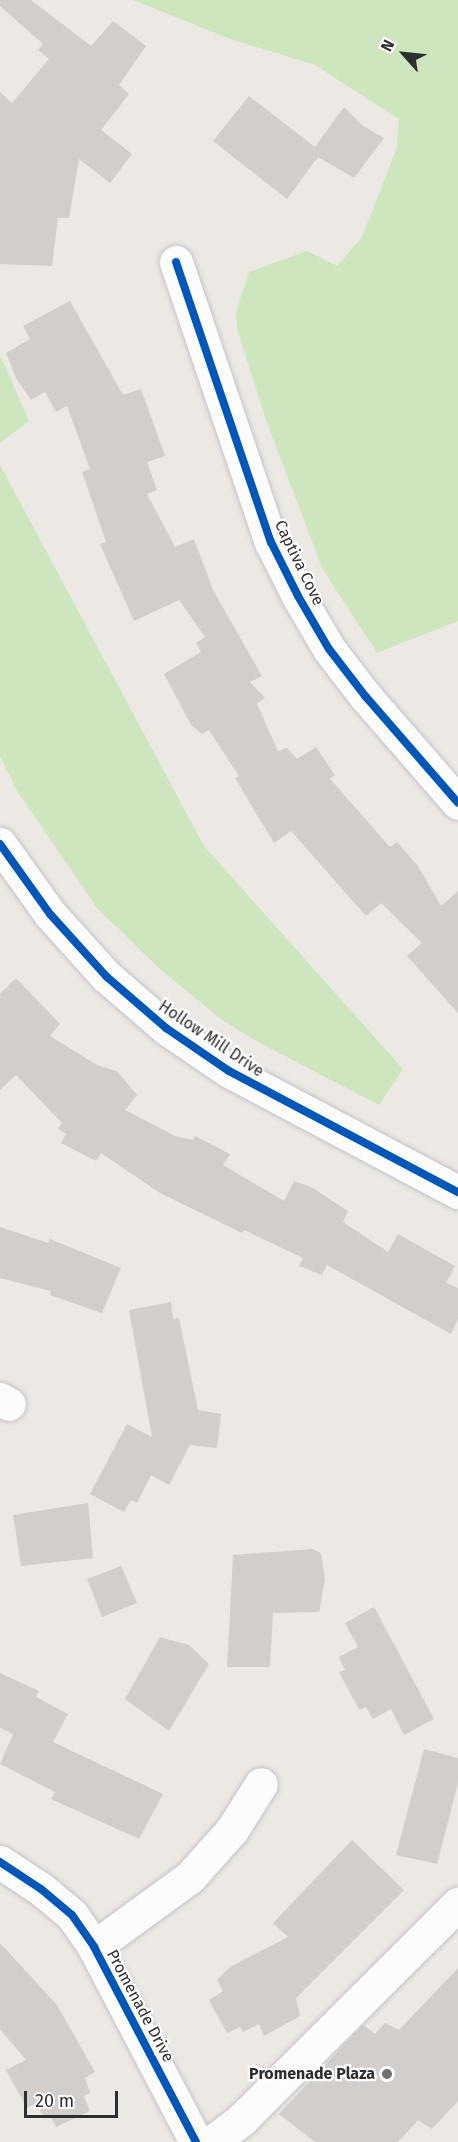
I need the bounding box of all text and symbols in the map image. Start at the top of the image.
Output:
north arrow [374,24,434,84]
text: N [377,37,398,55]
street label: Captiva Cove [270,517,328,609]
street label: Hollow Mill Drive [155,997,267,1081]
street label: Promenade Drive [102,1946,178,2066]
place label: Promenade Plaza [249,2064,375,2084]
marker: Promenade Plaza [380,2067,394,2081]
scale bar [27,2079,122,2117]
text: 20 m [35,2090,74,2112]

